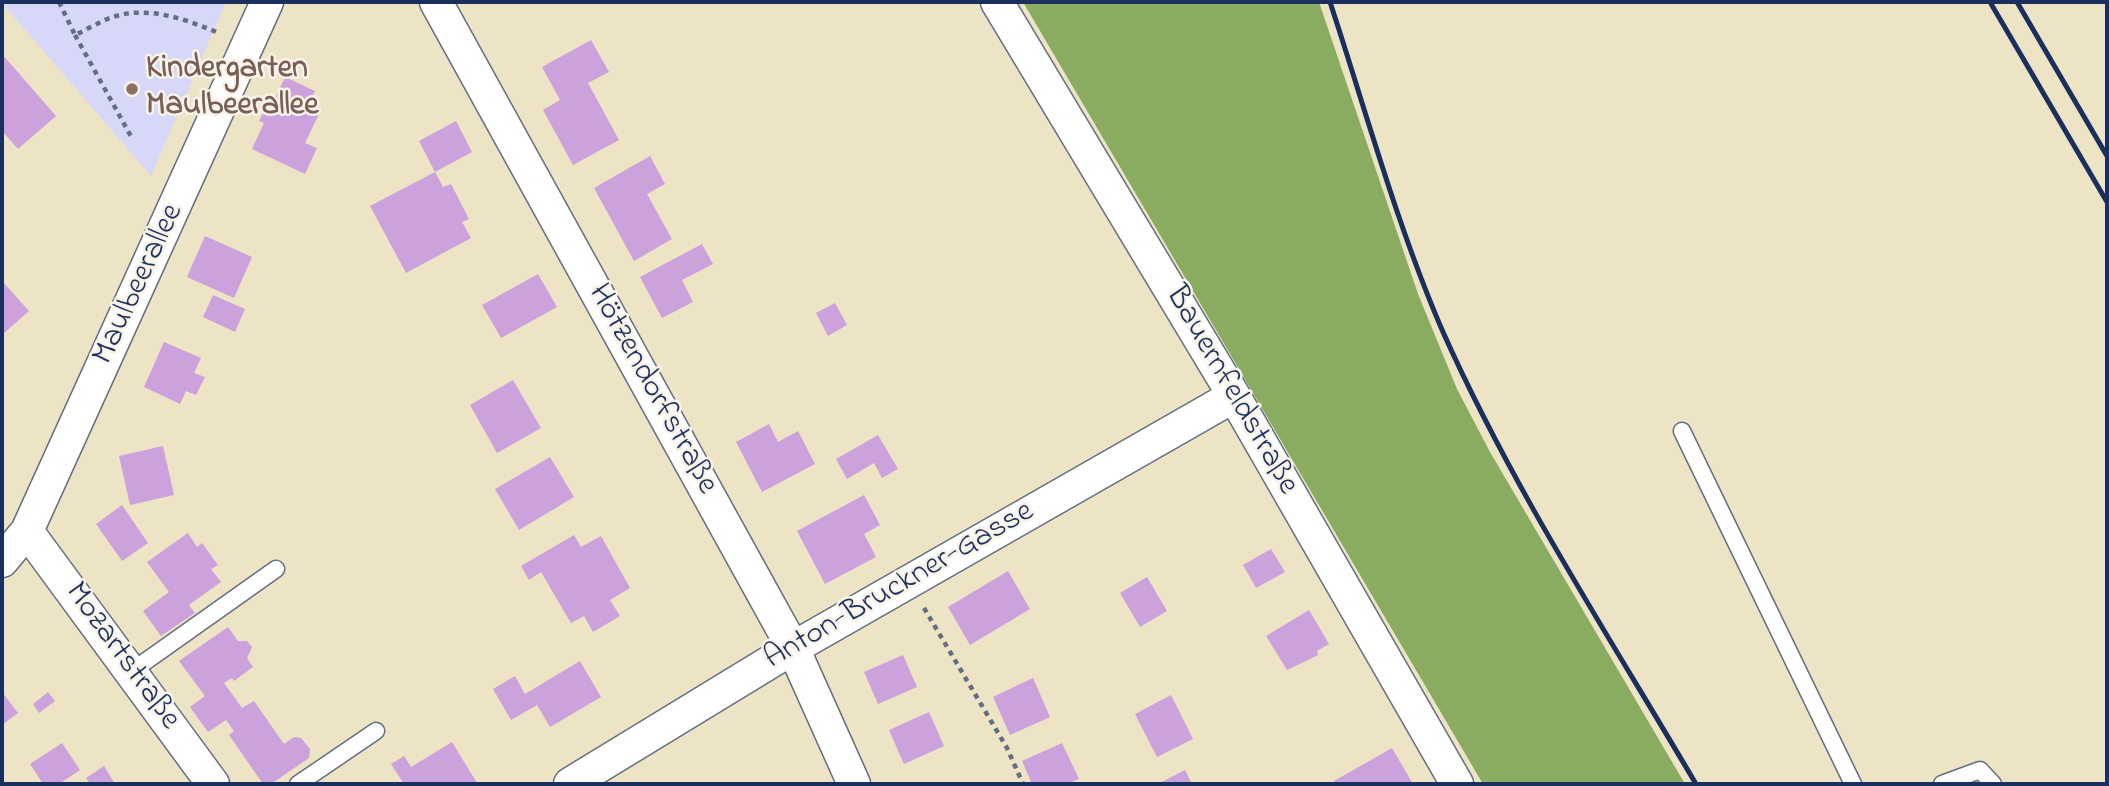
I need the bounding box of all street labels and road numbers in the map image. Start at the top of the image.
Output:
street label: Maulbeerallee [86,199,194,371]
street label: Hötzendorfstraße [577,278,725,502]
street label: Bauernfeldstraße [1155,280,1305,502]
street label: Anton-Bruckner-Gasse [758,494,1042,680]
street label: Mozartstraße [55,576,187,738]

